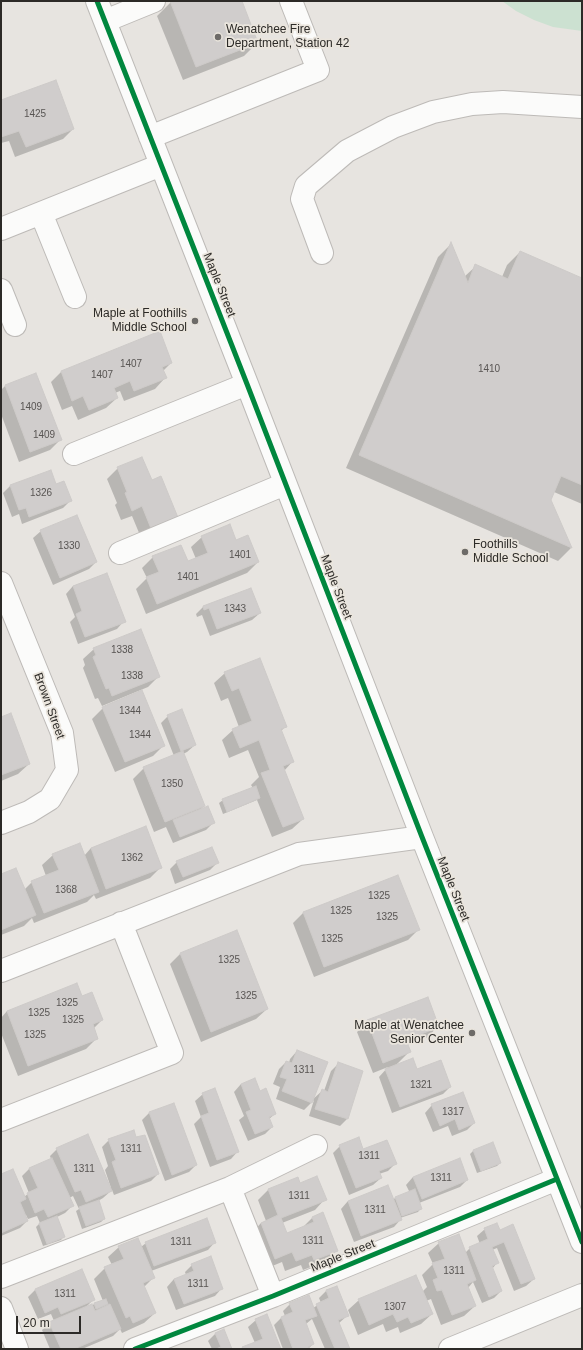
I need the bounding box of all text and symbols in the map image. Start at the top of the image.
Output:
place label: Wenatchee Fire Department, Station 42 [226,23,349,51]
marker: Wenatchee Fire Department, Station 42 [213,32,223,42]
house number: 1425 [24,108,46,120]
street label: Maple Street [200,251,238,319]
place label: Maple at Foothills Middle School [93,307,187,335]
marker: Maple at Foothills Middle School [190,316,200,326]
house number: 1407 [120,358,142,370]
house number: 1410 [478,363,500,375]
house number: 1407 [91,369,113,381]
house number: 1409 [20,401,42,413]
house number: 1409 [33,429,55,441]
house number: 1326 [30,487,52,499]
place label: Foothills Middle School [473,538,548,566]
house number: 1330 [58,540,80,552]
marker: Foothills Middle School [460,547,470,557]
house number: 1401 [229,549,251,561]
street label: Maple Street [317,553,355,621]
house number: 1401 [177,571,199,583]
house number: 1343 [224,603,246,615]
house number: 1338 [111,644,133,656]
house number: 1338 [121,670,143,682]
street label: Brown Street [30,671,68,741]
house number: 1344 [119,705,141,717]
house number: 1344 [129,729,151,741]
house number: 1350 [161,778,183,790]
house number: 1362 [121,852,143,864]
street label: Maple Street [434,855,472,923]
house number: 1368 [55,884,77,896]
house number: 1325 [368,890,390,902]
house number: 1325 [330,905,352,917]
house number: 1325 [376,911,398,923]
house number: 1325 [321,933,343,945]
house number: 1325 [218,954,240,966]
house number: 1325 [235,990,257,1002]
house number: 1325 [56,997,78,1009]
house number: 1325 [28,1007,50,1019]
house number: 1325 [62,1014,84,1026]
place label: Maple at Wenatchee Senior Center [354,1019,464,1047]
marker: Maple at Wenatchee Senior Center [467,1028,477,1038]
house number: 1325 [24,1029,46,1041]
house number: 1311 [293,1064,315,1076]
house number: 1321 [410,1079,432,1091]
house number: 1317 [442,1106,464,1118]
house number: 1311 [120,1143,142,1155]
house number: 1311 [358,1150,380,1162]
house number: 1311 [73,1163,95,1175]
house number: 1311 [430,1172,452,1184]
house number: 1311 [288,1190,310,1202]
house number: 1311 [364,1204,386,1216]
house number: 1311 [302,1235,324,1247]
house number: 1311 [170,1236,192,1248]
street label: Maple Street [309,1237,377,1275]
house number: 1311 [443,1265,465,1277]
house number: 1311 [187,1278,209,1290]
house number: 1311 [54,1288,76,1300]
house number: 1307 [384,1301,406,1313]
scale bar [18,1308,83,1334]
text: 20 m [23,1316,50,1330]

